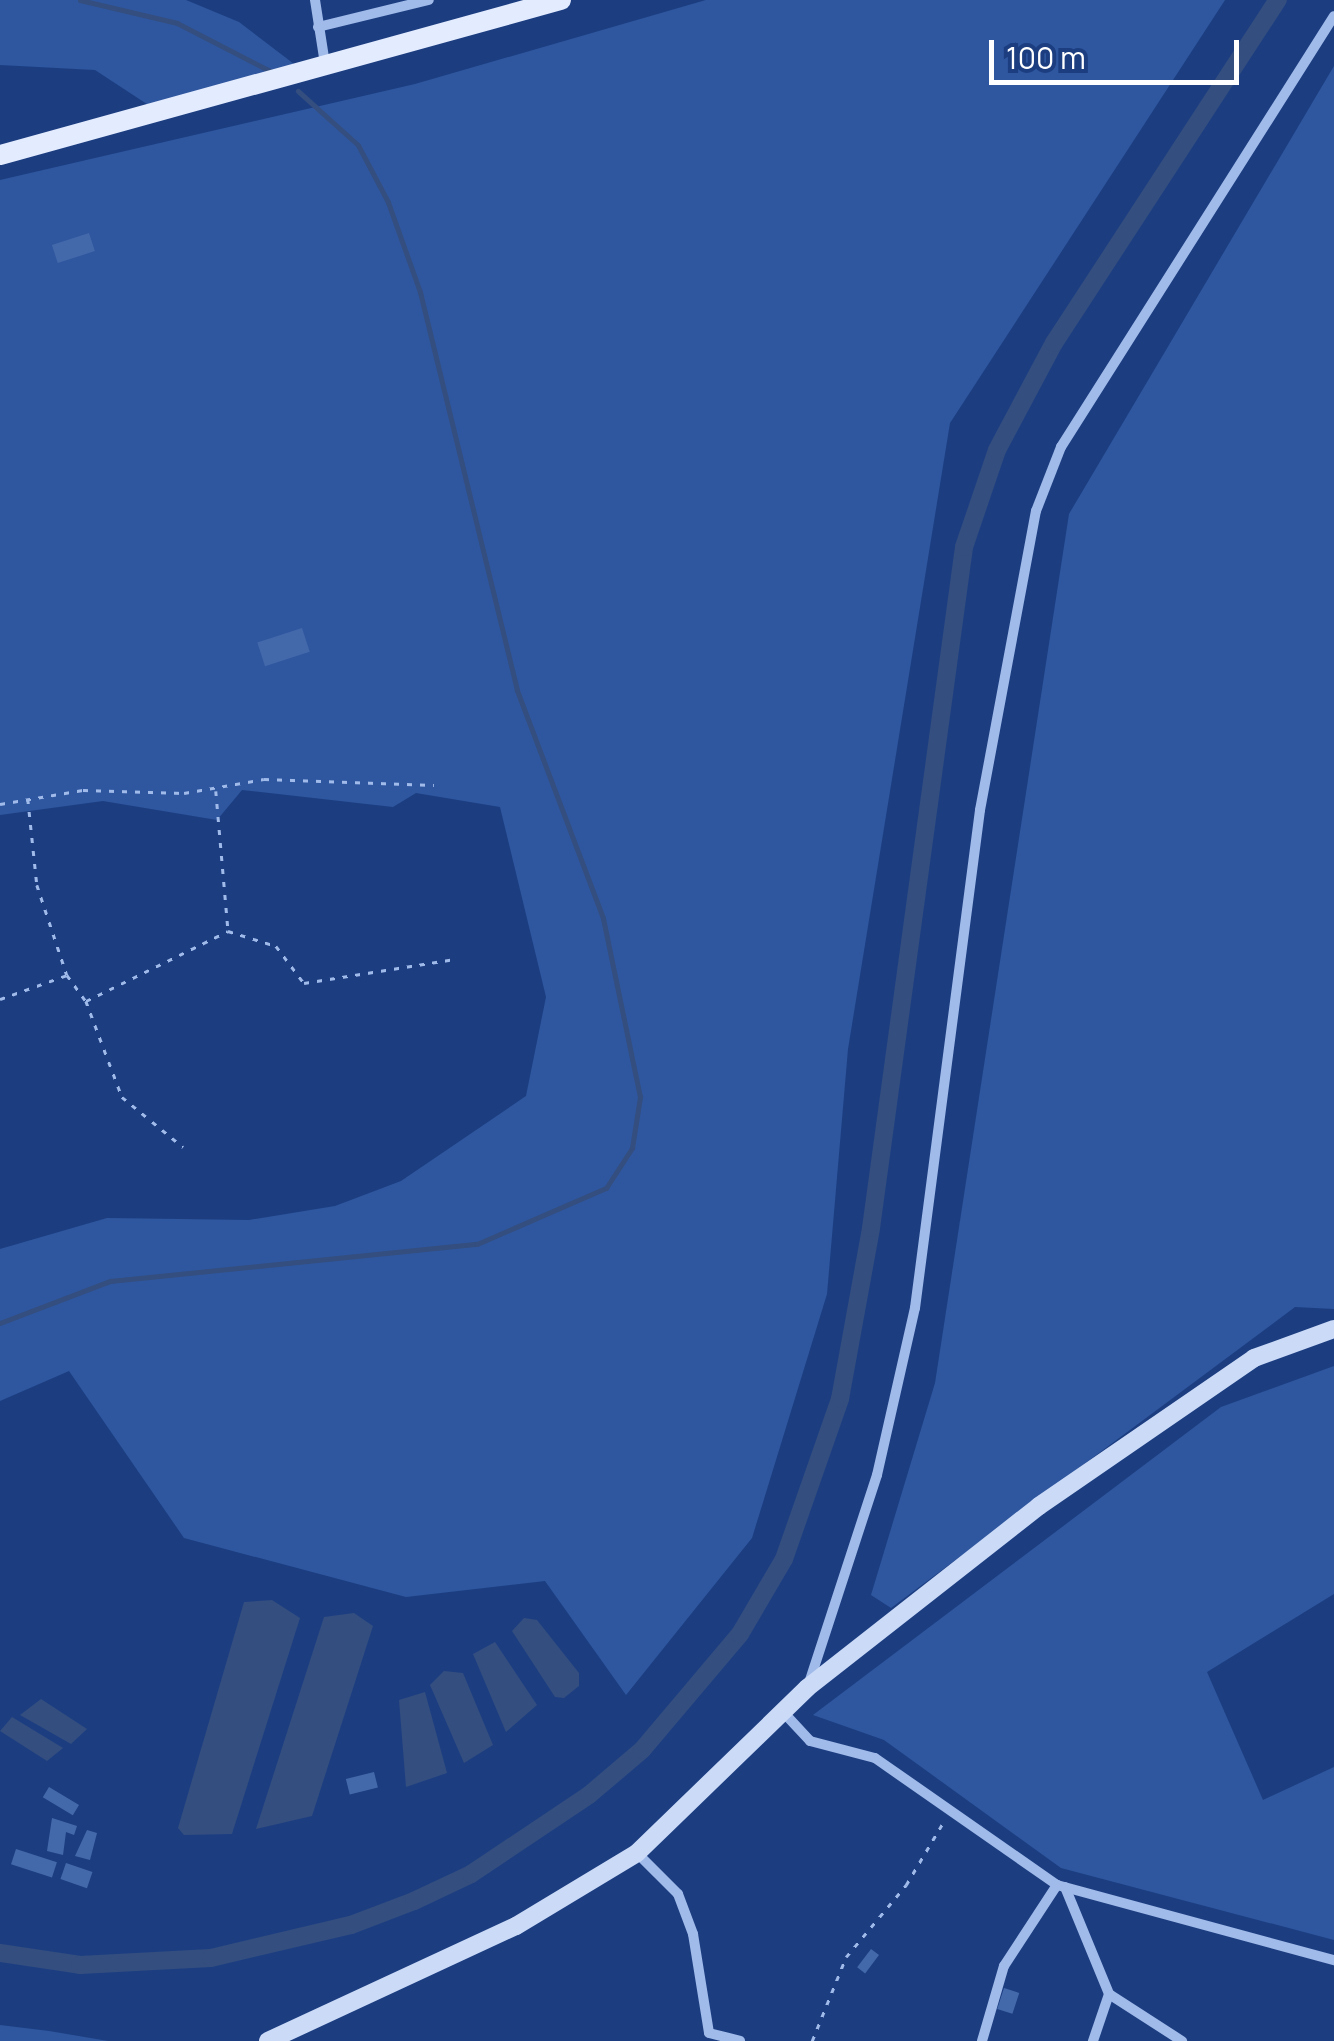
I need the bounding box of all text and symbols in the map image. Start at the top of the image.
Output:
scale bar [994,20,1244,82]
text: 100 m [1006,37,1086,78]

